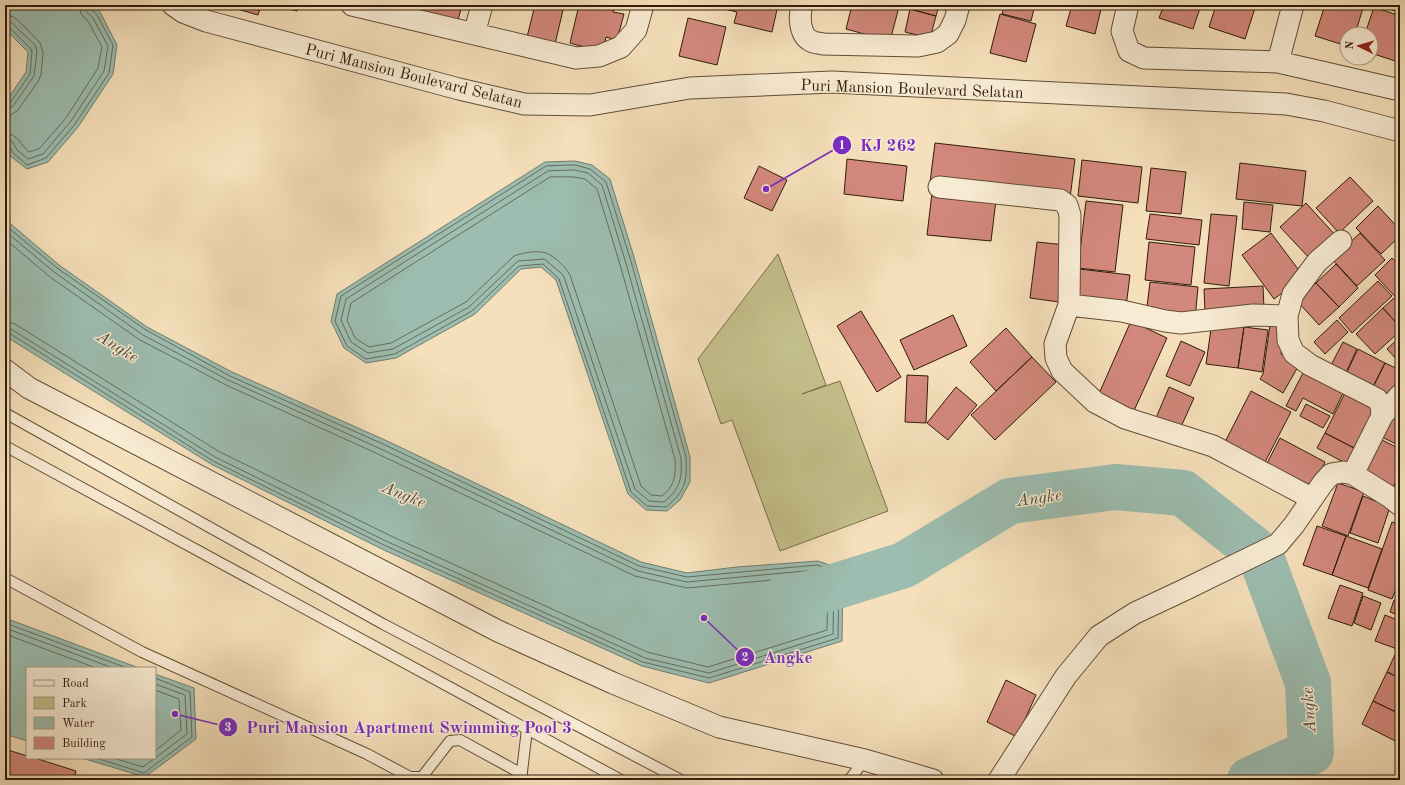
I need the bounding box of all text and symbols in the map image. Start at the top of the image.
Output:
north arrow [1339,26,1379,66]
text: N [1345,40,1356,50]
street label: Puri Mansion Boulevard Selatan [303,42,524,112]
street label: Puri Mansion Boulevard Selatan [800,78,1024,102]
callout: KJ 262 [832,130,924,159]
text: KJ 262 [860,138,916,155]
text: 1 [839,140,845,152]
water label: Angke [93,327,141,367]
water label: Angke [378,479,428,512]
water label: Angke [1014,487,1063,510]
callout: Angke [735,642,821,671]
text: Angke [763,650,813,667]
text: 2 [742,652,749,664]
legend [26,667,156,759]
text: Road [62,678,89,690]
water label: Angke [1299,687,1320,734]
text: Park [62,698,87,710]
callout: Puri Mansion Apartment Swimming Pool 3 [218,713,580,742]
text: Water [62,718,95,730]
text: Puri Mansion Apartment Swimming Pool 3 [246,720,572,737]
text: 3 [225,722,232,734]
text: Building [62,738,106,750]

